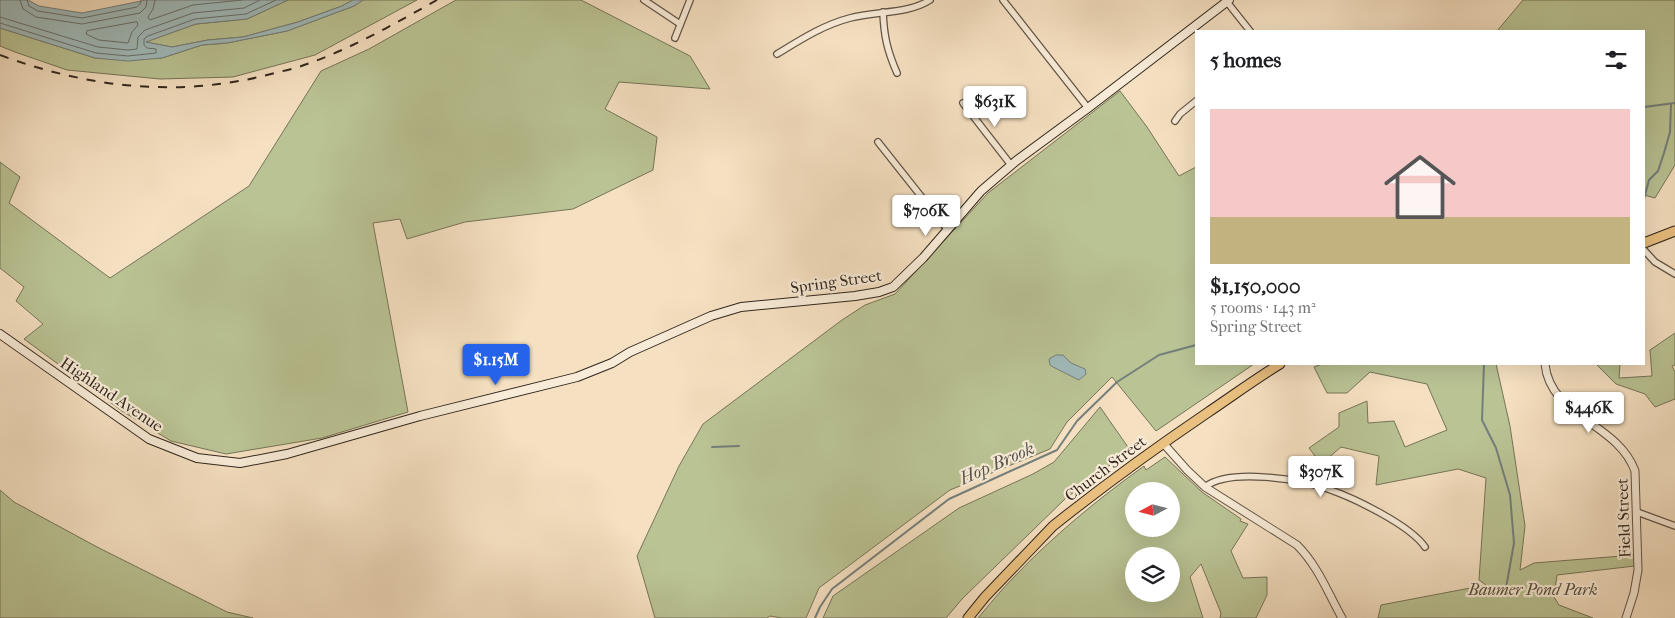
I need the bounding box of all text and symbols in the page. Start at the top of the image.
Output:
icon: filters [1602,46,1630,74]
text: 5 homes [1210,48,1281,72]
pin: $631K [960,86,1030,128]
text: $631K [974,92,1016,111]
icon: home [1375,142,1465,232]
pin: $706K [891,194,961,237]
text: $706K [903,201,949,220]
street label: Spring Street [789,266,883,297]
text: $1,150,000 [1210,274,1301,298]
text: 5 rooms · 143 m² [1210,298,1315,317]
text: Spring Street [1210,317,1302,336]
pin: $1.15M [455,344,537,386]
text: $1.15M [474,350,518,369]
street label: Highland Avenue [57,353,167,436]
pin: $446K [1554,392,1624,434]
text: $446K [1565,398,1613,417]
street label: Church Street [1061,431,1150,505]
water label: Hop Brook [956,438,1038,490]
pin: $307K [1286,456,1356,498]
text: $307K [1299,462,1343,481]
street label: Field Street [1613,478,1634,558]
north arrow [1125,482,1180,538]
map controls [1125,482,1180,602]
button: layers [1125,547,1180,602]
park label: Baumer Pond Park [1467,580,1598,599]

